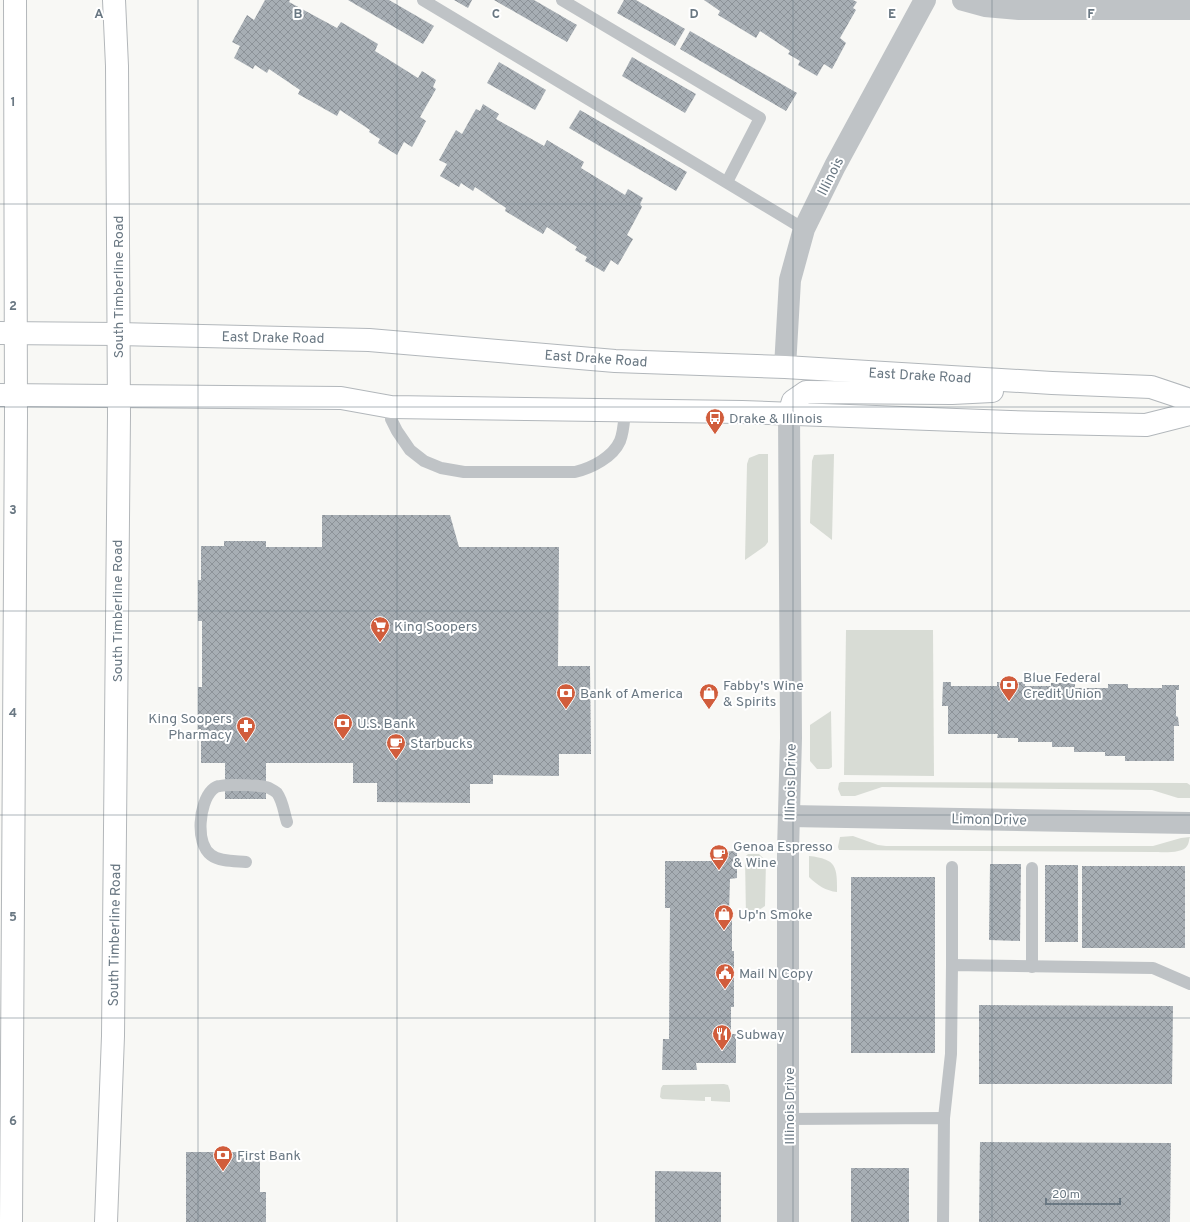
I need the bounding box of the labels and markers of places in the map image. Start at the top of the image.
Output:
bus stop icon: Drake & Illinois [704,407,726,435]
place label: Drake & Illinois [729,411,823,428]
supermarket icon: King Soopers [369,615,391,643]
place label: King Soopers [394,619,478,636]
place label: Blue Federal Credit Union [1023,670,1102,703]
bank icon: Blue Federal Credit Union [998,674,1020,702]
place label: Fabby's Wine & Spirits [723,678,804,711]
bank icon: Bank of America [555,682,577,710]
shop icon: Fabby's Wine & Spirits [698,682,720,710]
place label: Bank of America [580,686,683,703]
place label: King Soopers Pharmacy [148,711,232,744]
bank icon: U.S. Bank [332,712,354,740]
pharmacy icon: King Soopers Pharmacy [235,715,257,743]
place label: U.S. Bank [357,716,416,733]
cafe icon: Starbucks [385,732,407,760]
place label: Starbucks [410,736,473,753]
place label: Genoa Espresso & Wine [733,839,833,872]
cafe icon: Genoa Espresso & Wine [708,843,730,871]
shop icon: Up'n Smoke [713,903,735,931]
place label: Up'n Smoke [738,907,813,924]
public building icon: Mail N Copy [714,962,736,990]
place label: Mail N Copy [739,966,813,983]
restaurant icon: Subway [711,1023,733,1051]
place label: Subway [736,1027,785,1044]
bank icon: First Bank [212,1144,234,1172]
place label: First Bank [237,1148,301,1165]

